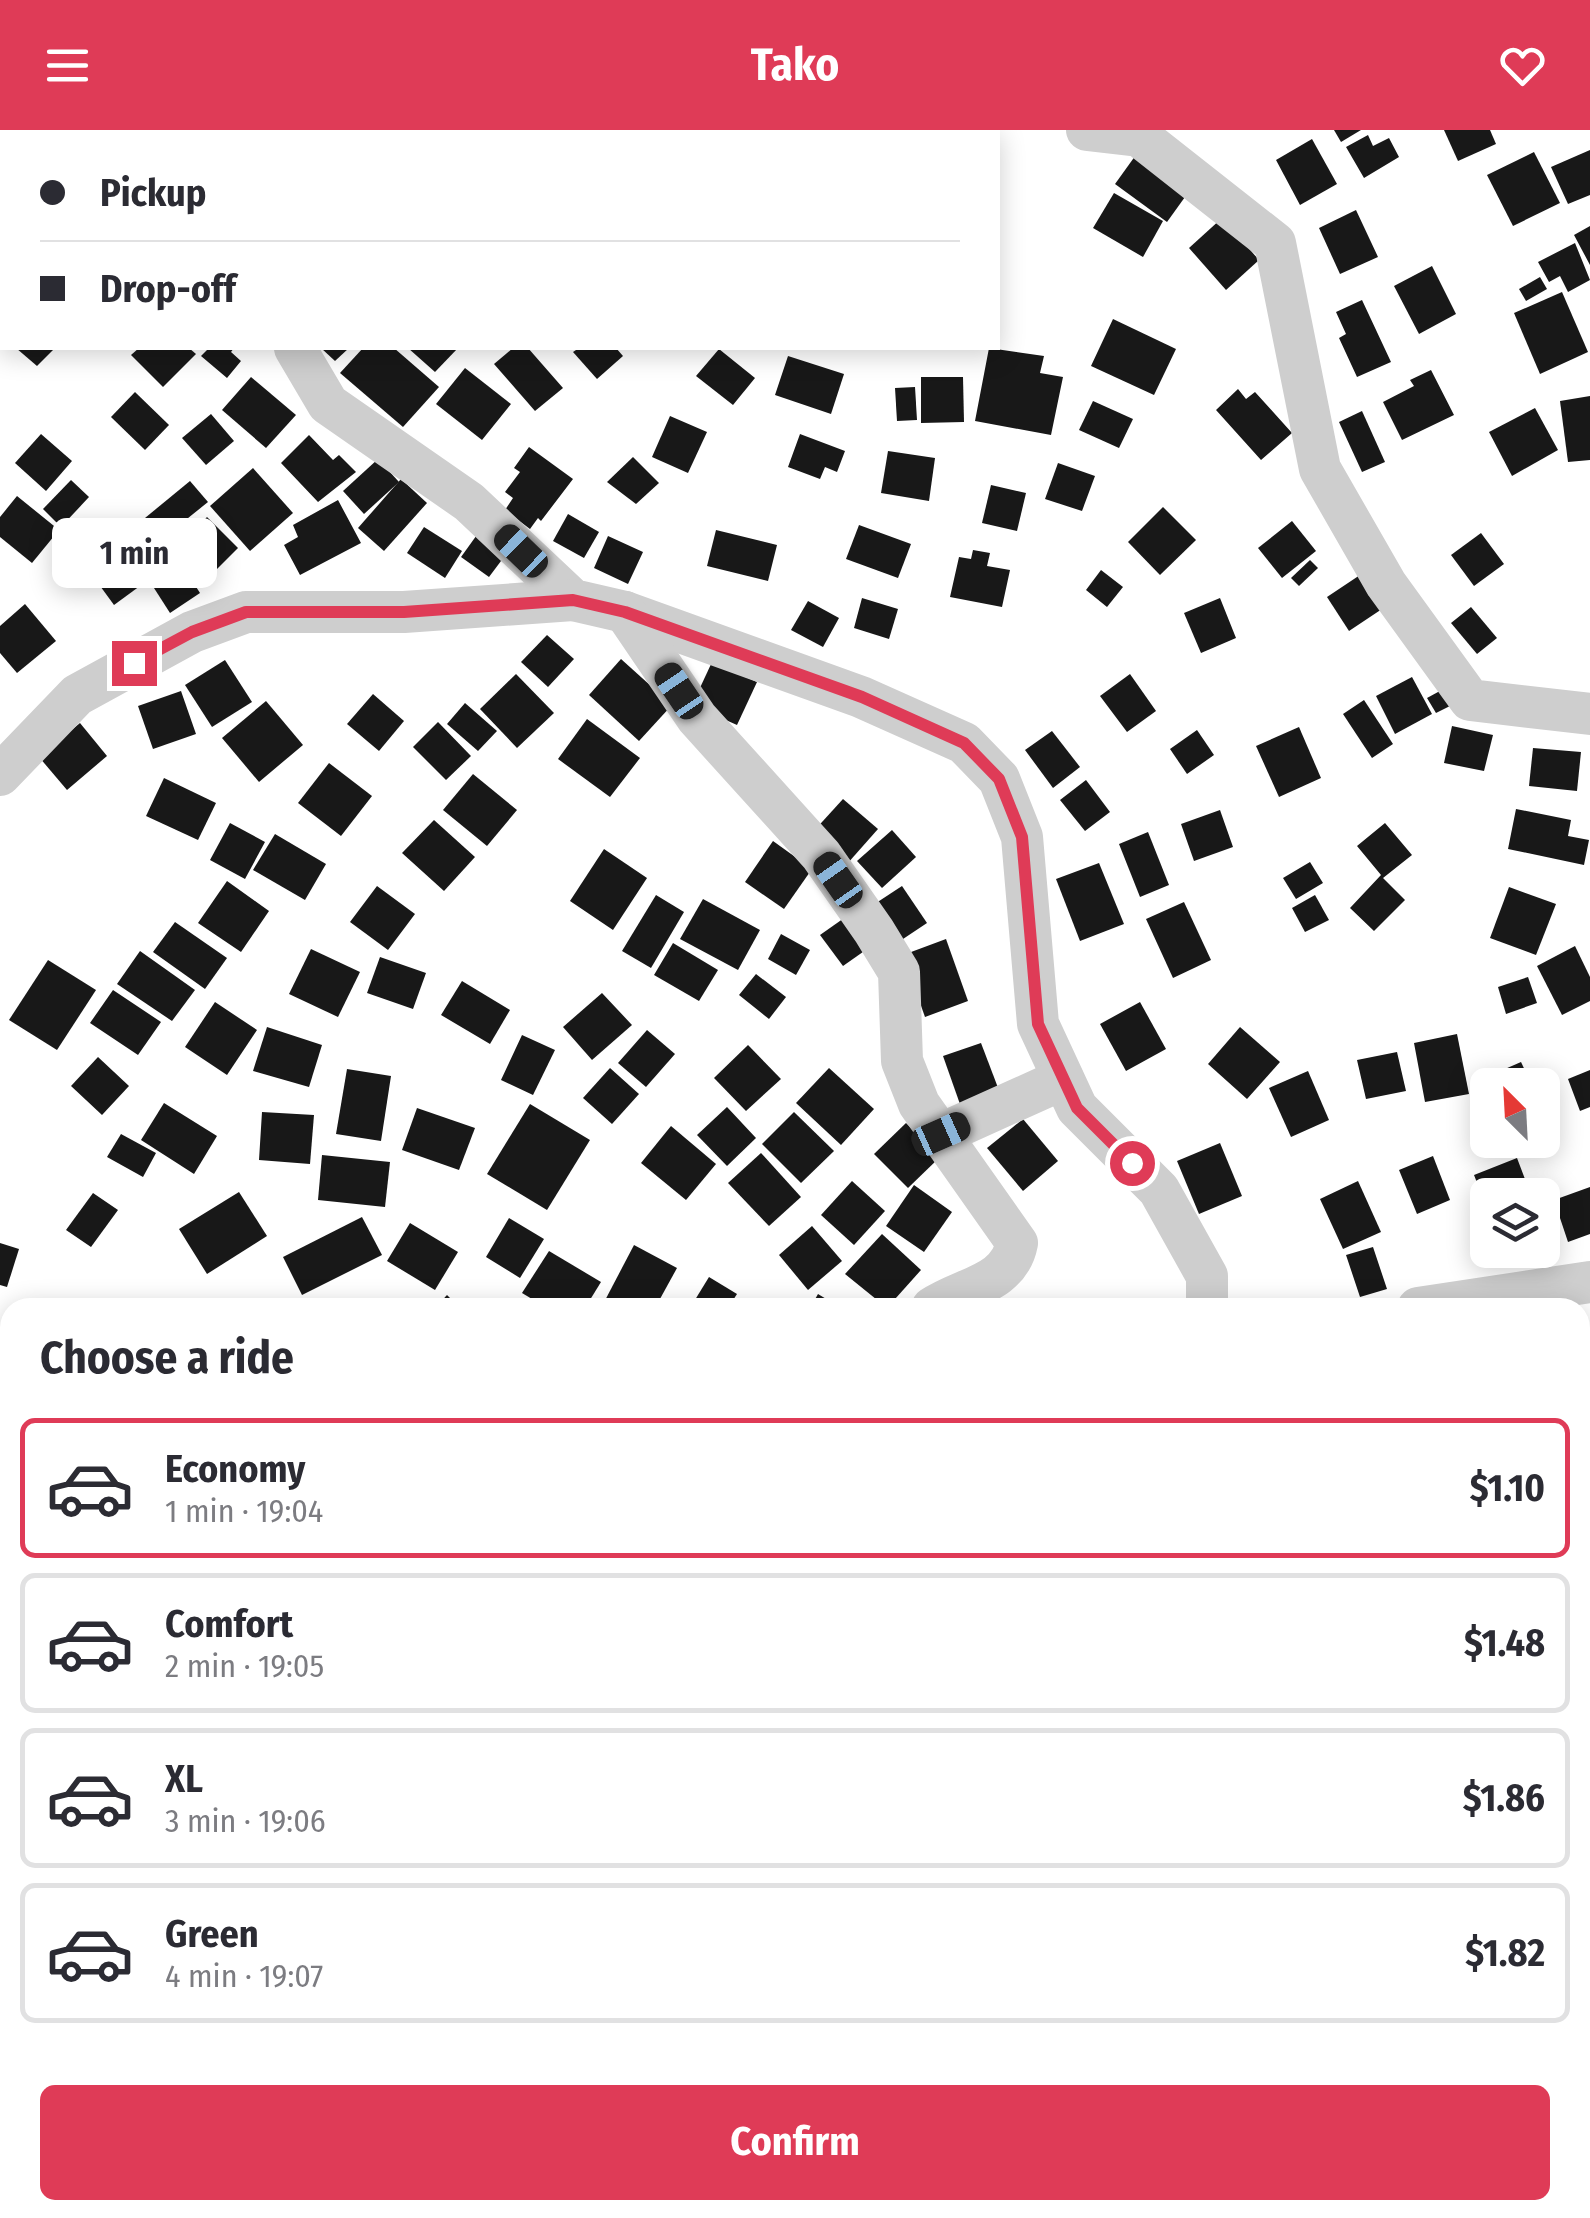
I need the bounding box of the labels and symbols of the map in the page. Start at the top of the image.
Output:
callout: 1 min [52,518,216,588]
car [489,519,553,583]
route end [112,641,157,686]
car [650,658,708,724]
car [809,847,867,913]
north arrow [1470,1068,1560,1158]
car [907,1108,975,1160]
route start [1110,1141,1155,1186]

